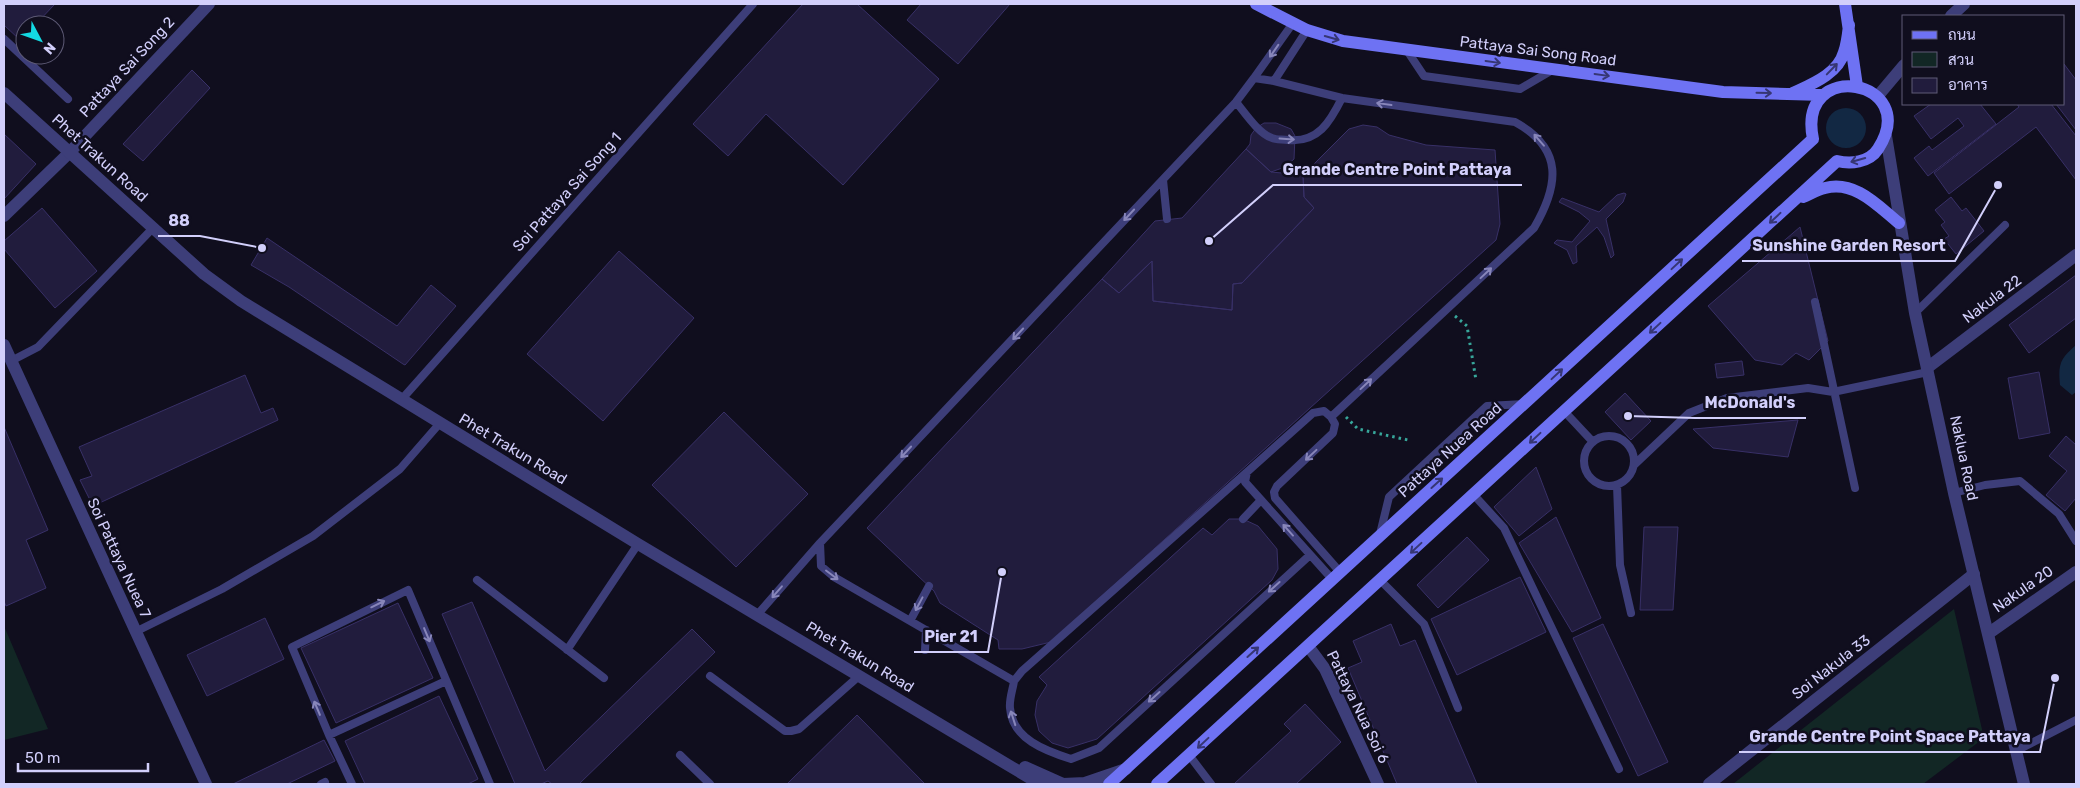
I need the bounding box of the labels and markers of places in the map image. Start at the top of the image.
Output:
callout: Grande Centre Point Pattaya [1273,154,1522,185]
callout: 88 [158,205,200,236]
callout: Sunshine Garden Resort [1742,230,1955,261]
callout: McDonald's [1695,387,1806,418]
callout: Pier 21 [914,621,988,652]
callout: Grande Centre Point Space Pattaya [1739,721,2040,752]

